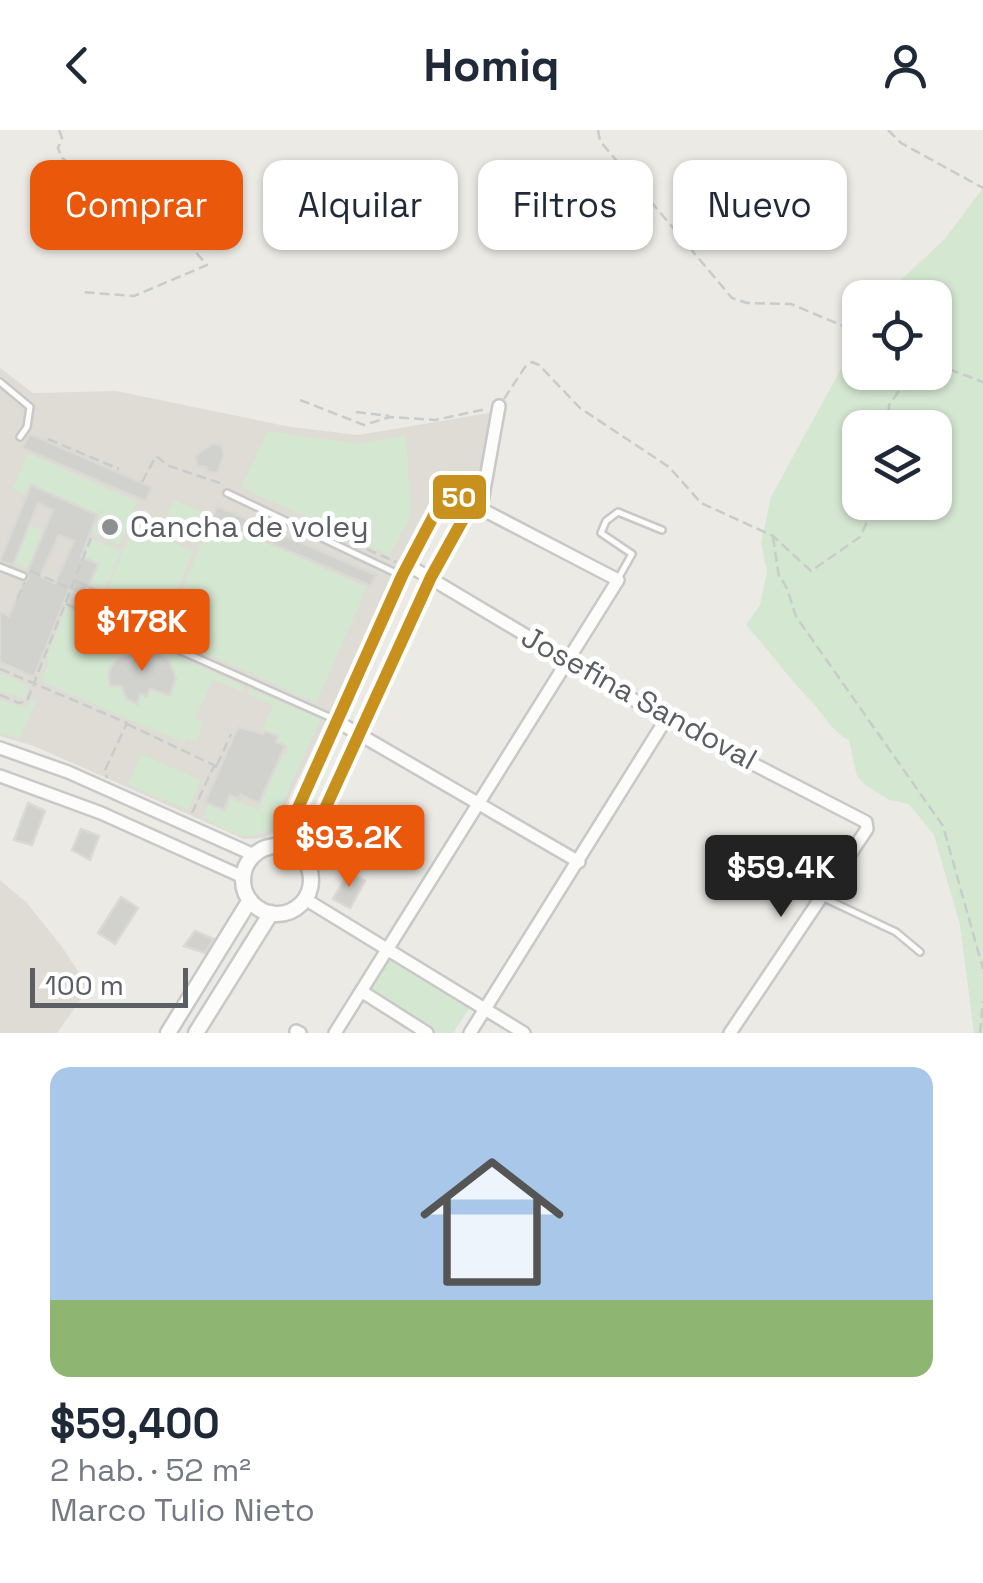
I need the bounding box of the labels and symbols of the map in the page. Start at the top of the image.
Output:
line badge: 50 [431,473,488,521]
text: 50 [442,479,476,515]
place label: Cancha de voley [130,507,369,546]
marker: Cancha de voley [99,516,121,538]
pin: $178K [72,589,212,674]
street label: Josefina Sandoval [515,617,764,778]
pin: $93.2K [268,805,430,890]
pin: $59.4K [700,835,862,920]
scale bar [30,963,188,1008]

